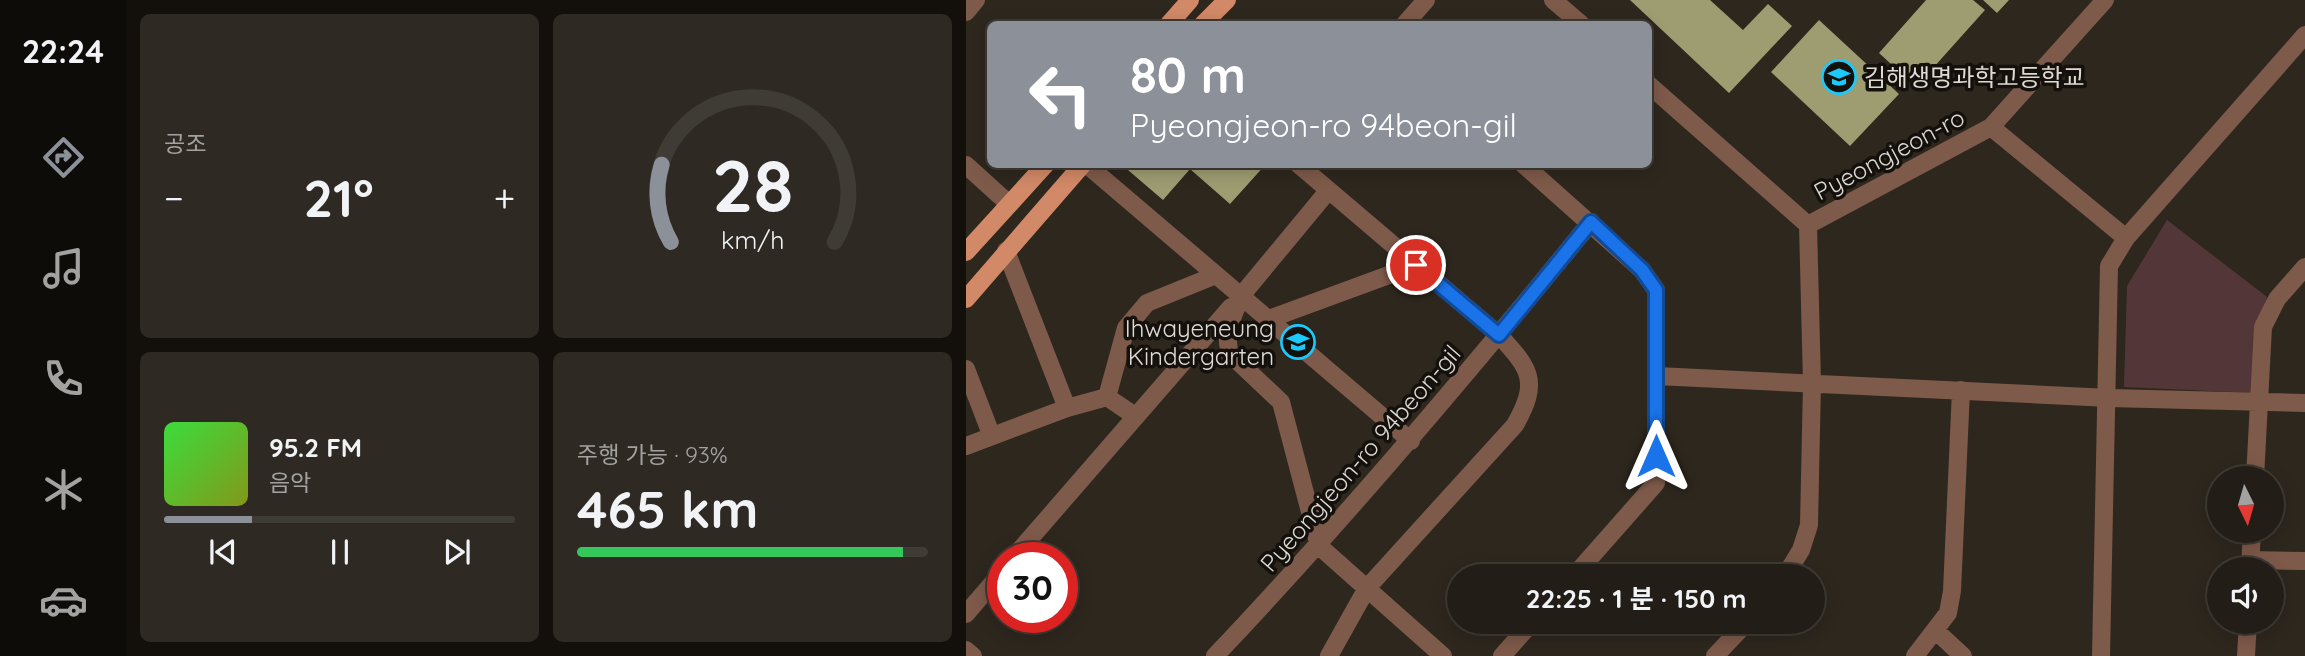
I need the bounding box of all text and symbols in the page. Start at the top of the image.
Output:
text: 22:24 [22,31,104,71]
text: 80 m [1130,44,1246,105]
icon: left [1015,49,1106,140]
school or university icon: 김해생명과학고등학교 [1820,58,1858,96]
place label: 김해생명과학고등학교 [1864,62,2085,92]
street label: Pyeongjeon-ro [1809,102,1969,206]
text: Pyeongjeon-ro 94beon-gil [1130,105,1517,145]
text: 공조 [164,129,206,158]
icon: directions [39,133,88,182]
text: 28 [712,139,793,230]
text: 21° [304,165,374,230]
text: − [164,174,184,222]
text: + [494,174,515,222]
text: km/h [721,224,784,255]
pin [1386,235,1446,295]
icon: music [39,244,88,293]
icon: arrive [1397,246,1435,284]
place label: Ihwayeneung Kindergarten [1125,313,1274,371]
school or university icon: Ihwayeneung Kindergarten [1279,323,1317,361]
street label: Pyeongjeon-ro 94beon-gil [1253,339,1467,577]
icon: phone [39,354,88,403]
position arrow [1619,419,1693,493]
text: 95.2 FM [269,431,362,464]
text: 주행 가능 · 93% [577,440,728,469]
icon: climate [39,465,88,514]
north arrow [2207,466,2284,542]
map controls [2207,466,2284,634]
text: 음악 [269,468,311,497]
text: 465 km [577,476,758,541]
icon: previous [204,533,242,571]
icon: pause [321,533,359,571]
icon: next [438,533,476,571]
speed limit sign: 30 [987,542,1078,633]
button: sound [2207,557,2284,634]
icon: car [39,576,88,625]
text: 22:25 · 1 분 · 150 m [1526,582,1746,615]

